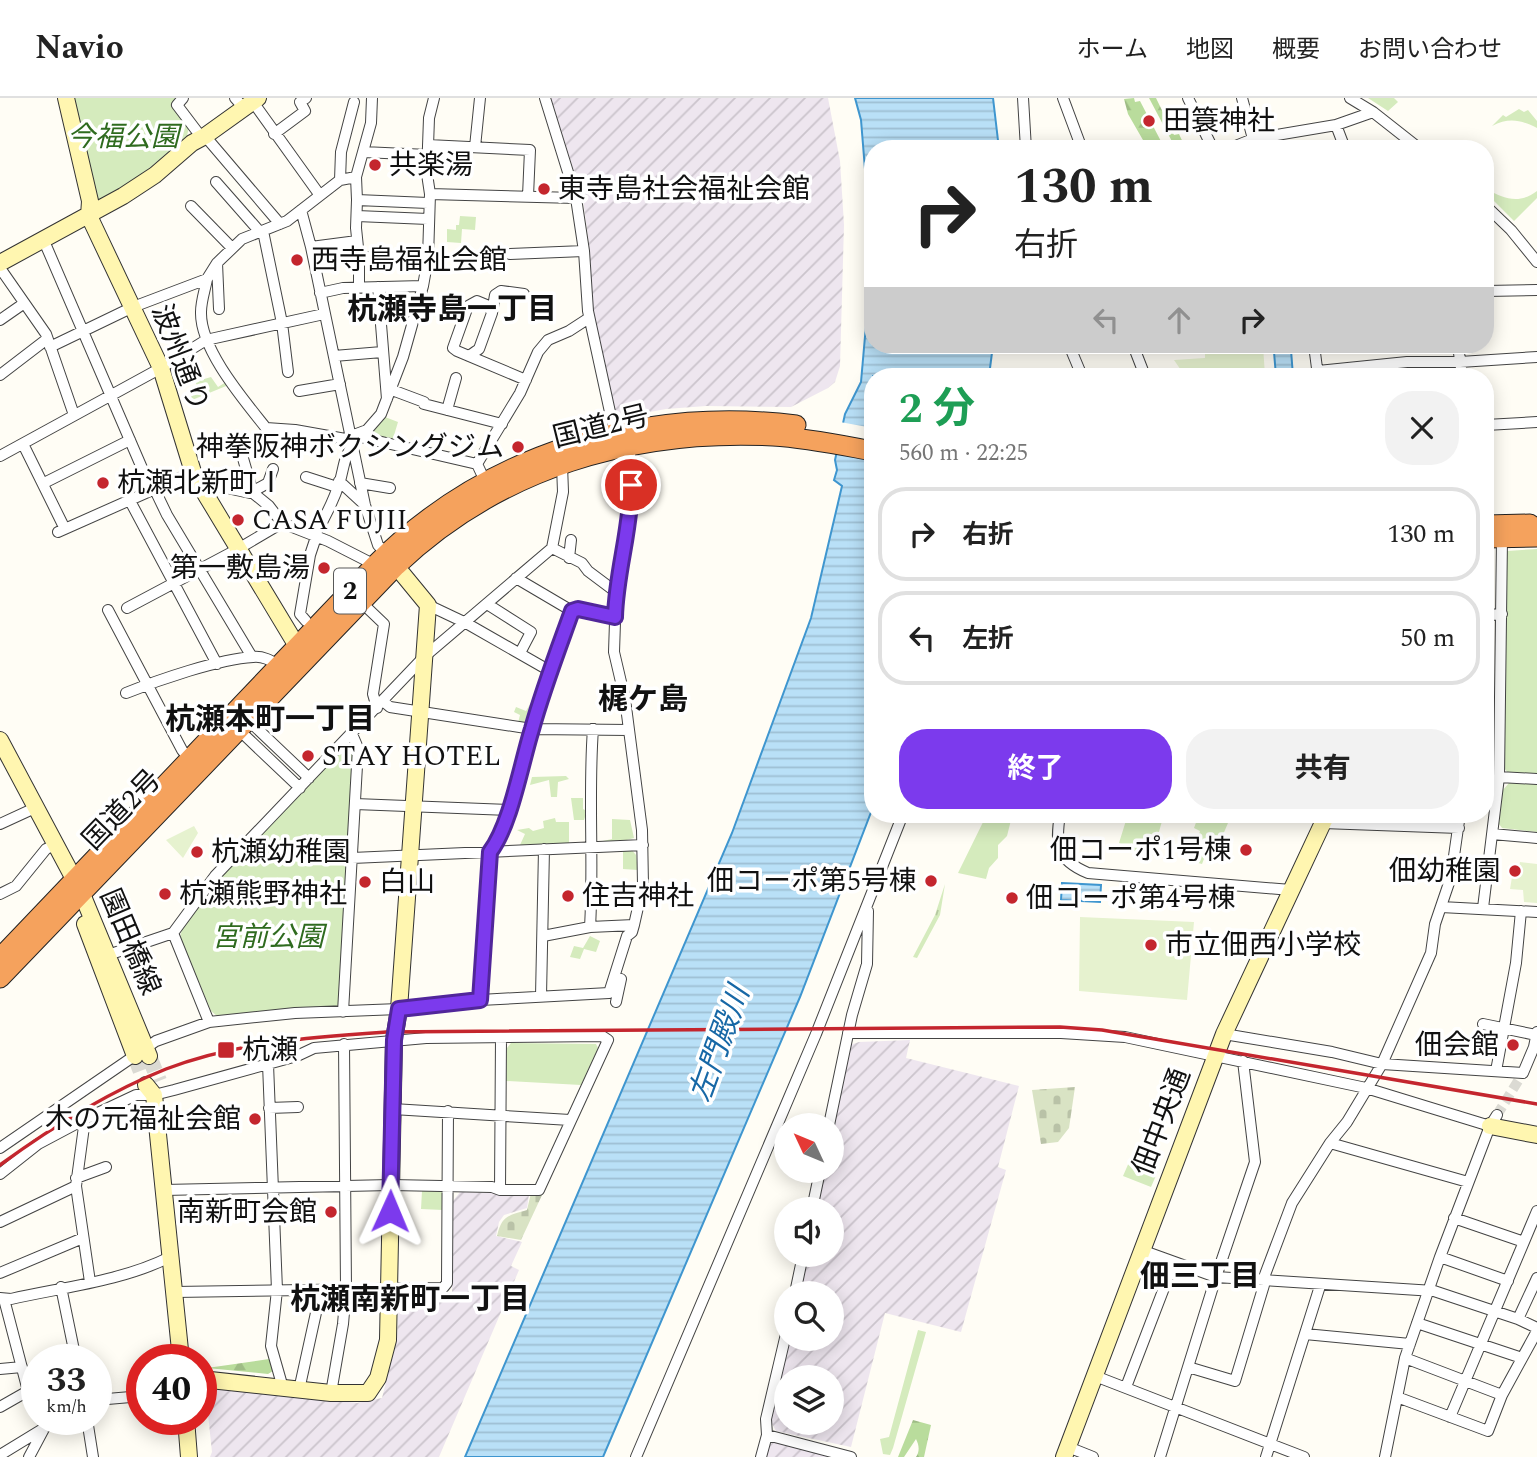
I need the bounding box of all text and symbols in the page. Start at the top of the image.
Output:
text: Navio [35,23,124,73]
text: ホーム [1077,32,1148,68]
text: 地図 [1186,32,1234,68]
text: 概要 [1272,32,1320,68]
text: お問い合わせ [1358,32,1502,68]
place label: 田簑神社 [1163,100,1275,143]
marker: 田簑神社 [1141,113,1157,129]
park label: 今福公園 [67,116,183,159]
place label: 共楽湯 [389,144,473,187]
text: 130 m [1014,150,1153,225]
marker: 共楽湯 [367,157,383,173]
place label: 東寺島社会福祉会館 [558,168,810,211]
icon: right [899,168,990,259]
marker: 東寺島社会福祉会館 [536,181,552,197]
text: 右折 [1014,221,1078,270]
place label: 西寺島福祉会館 [311,239,507,282]
marker: 西寺島福祉会館 [289,252,305,268]
district label: 杭瀬寺島一丁目 [347,287,557,333]
street label: 波州通り [140,298,220,418]
icon: left [1087,301,1125,339]
icon: ahead [1160,301,1198,339]
icon: right [1233,301,1271,339]
text: 2 分 [899,378,975,441]
button: close [1385,391,1459,465]
street label: 国道2号 [548,394,654,460]
place label: 神拳阪神ボクシングジム [196,426,504,469]
text: 560 m · 22:25 [899,436,1028,471]
marker: 神拳阪神ボクシングジム [510,439,526,455]
pin [601,455,661,515]
place label: 杭瀬北新町Ⅰ [117,462,285,505]
icon: arrive [612,466,650,504]
marker: 杭瀬北新町Ⅰ [95,475,111,491]
place label: CASA FUJII [252,499,407,542]
marker: CASA FUJII [230,512,246,528]
text: 130 m [1387,514,1455,554]
icon: right [903,515,941,553]
text: 右折 [962,515,1014,555]
place label: 第一敷島湯 [170,547,310,590]
marker: 第一敷島湯 [316,560,332,576]
road number: 2 [334,569,366,614]
text: 50 m [1400,618,1455,658]
icon: left [903,619,941,657]
text: 左折 [962,619,1014,659]
district label: 梶ケ島 [598,677,688,723]
district label: 杭瀬本町一丁目 [165,697,375,743]
button: 終了 [899,729,1172,809]
button: 共有 [1186,729,1459,809]
place label: STAY HOTEL [322,735,501,778]
marker: STAY HOTEL [300,748,316,764]
street label: 国道2号 [72,760,172,860]
place label: 佃コーポ1号棟 [1050,829,1232,872]
place label: 杭瀬幼稚園 [211,831,351,874]
marker: 佃コーポ1号棟 [1238,842,1254,858]
marker: 杭瀬幼稚園 [189,844,205,860]
place label: 佃幼稚園 [1389,850,1501,893]
place label: 佃コーポ第5号棟 [707,860,917,903]
place label: 白山 [379,861,435,904]
marker: 佃幼稚園 [1507,863,1523,879]
place label: 杭瀬熊野神社 [179,873,347,916]
marker: 佃コーポ第5号棟 [923,873,939,889]
marker: 白山 [357,874,373,890]
place label: 住吉神社 [582,875,694,918]
place label: 佃コーポ第4号棟 [1026,877,1236,920]
street label: 園田橋線 [88,882,172,1002]
marker: 杭瀬熊野神社 [157,886,173,902]
marker: 住吉神社 [560,888,576,904]
marker: 佃コーポ第4号棟 [1004,890,1020,906]
park label: 宮前公園 [212,916,328,959]
place label: 市立佃西小学校 [1165,924,1361,967]
marker: 市立佃西小学校 [1143,937,1159,953]
water label: 左門殿川 [678,977,763,1108]
place label: 佃会館 [1415,1024,1499,1067]
place label: 杭瀬 [242,1029,298,1072]
marker: 佃会館 [1505,1037,1521,1053]
marker: 杭瀬 [216,1040,236,1060]
street label: 佃中央通 [1122,1062,1202,1182]
place label: 木の元福祉会館 [45,1098,241,1141]
marker: 木の元福祉会館 [247,1111,263,1127]
north arrow [774,1113,844,1183]
map controls [774,1113,844,1435]
position arrow [353,1174,427,1248]
place label: 南新町会館 [177,1191,317,1234]
button: sound [774,1197,844,1267]
marker: 南新町会館 [323,1204,339,1220]
district label: 佃三丁目 [1140,1254,1260,1300]
district label: 杭瀬南新町一丁目 [290,1277,530,1323]
button: search [774,1281,844,1351]
speed limit sign: 40 [126,1344,217,1435]
text: 33 [47,1354,86,1407]
button: layers [774,1365,844,1435]
text: km/h [46,1393,87,1420]

